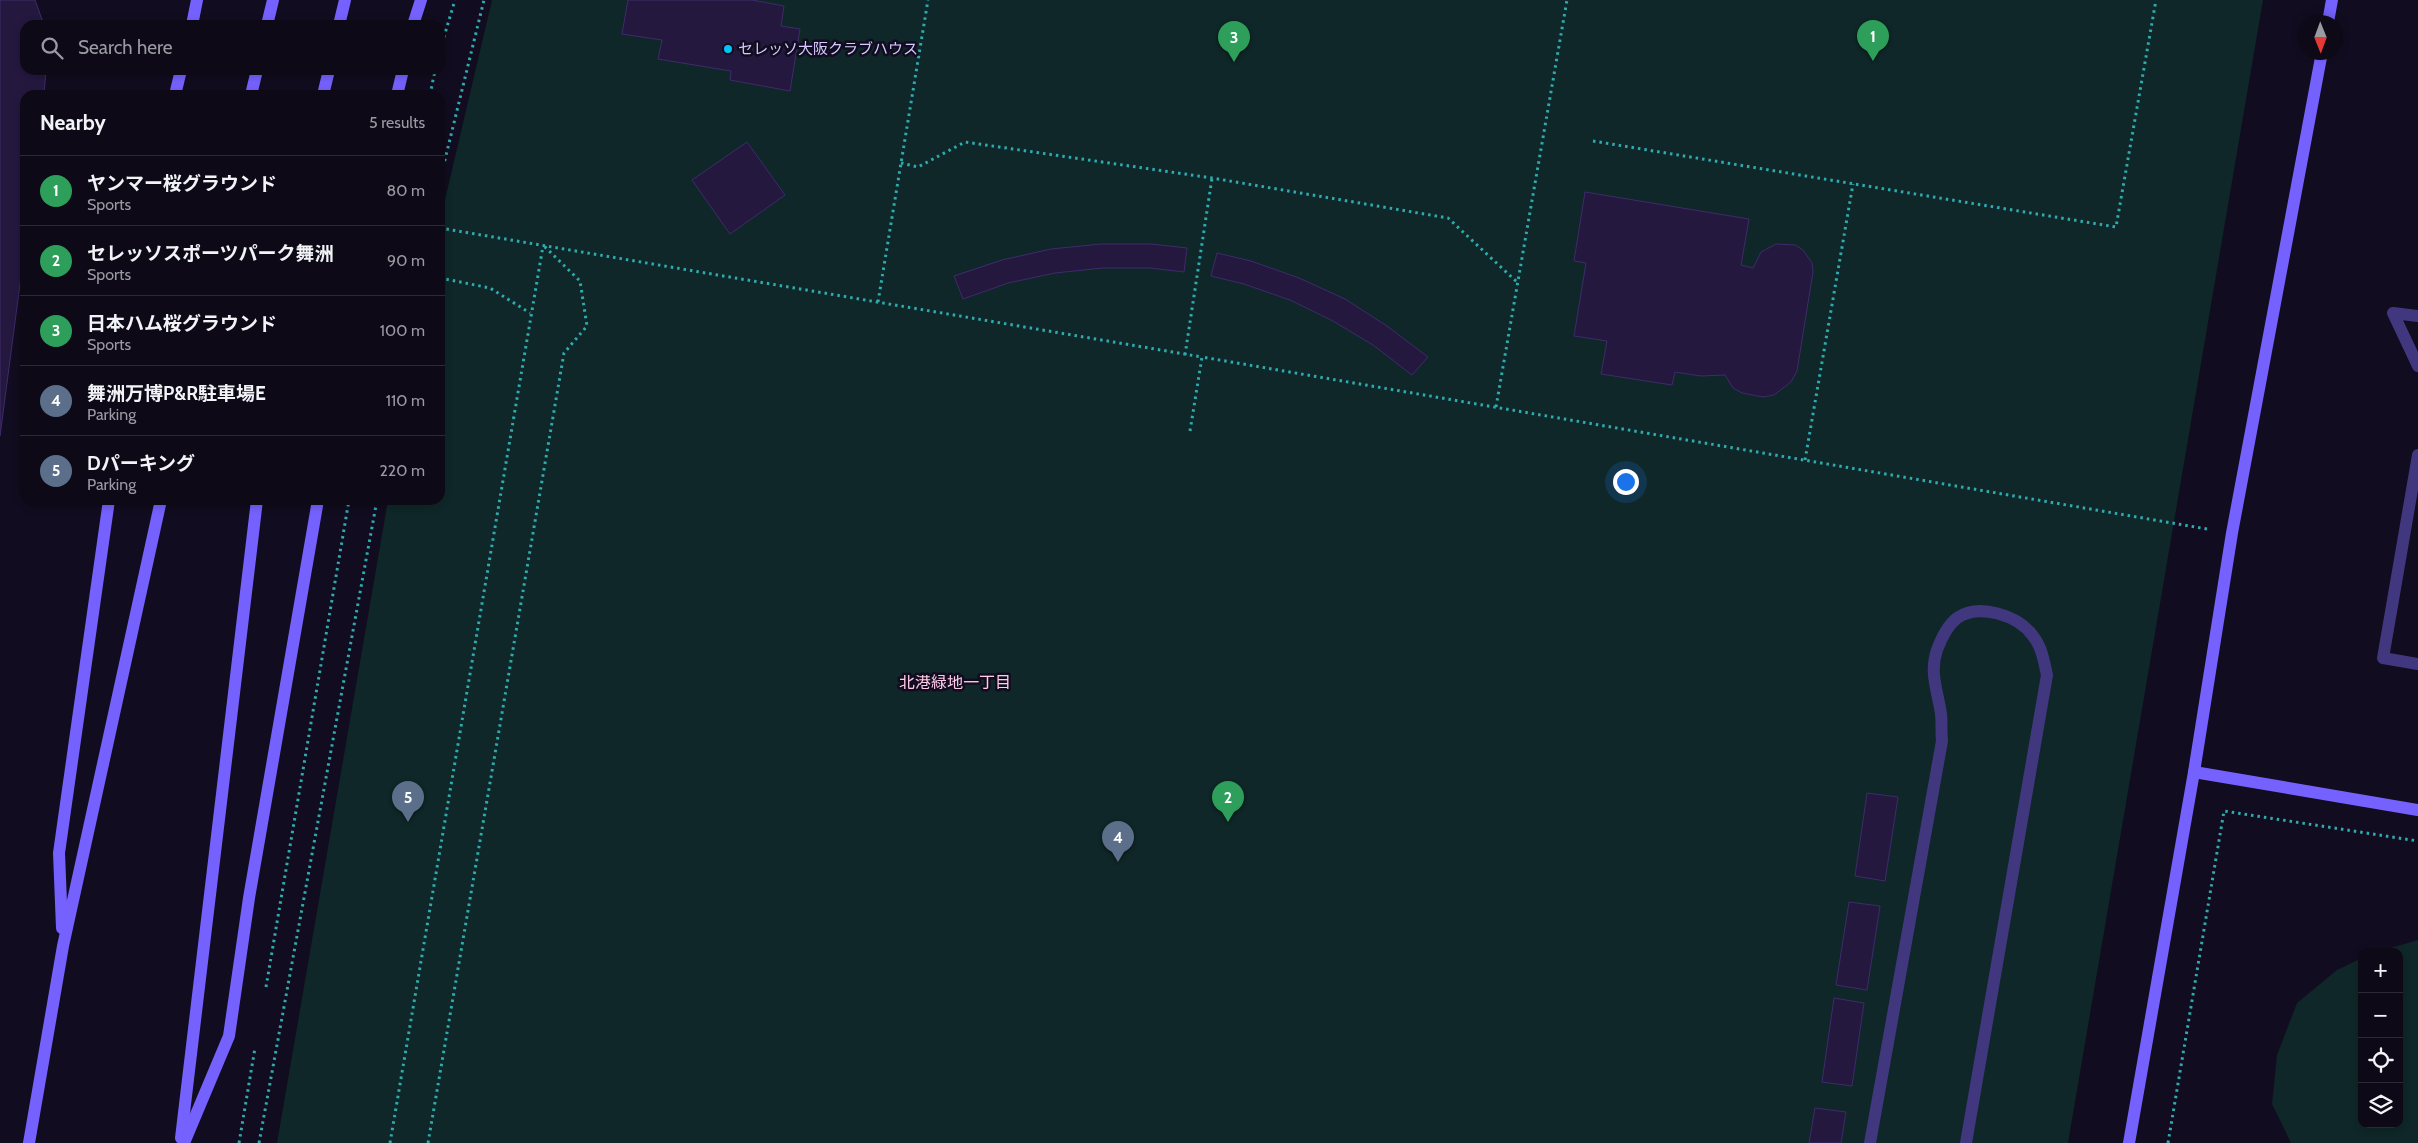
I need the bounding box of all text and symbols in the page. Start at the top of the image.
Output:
north arrow [2298,15,2343,60]
search box [20,20,445,75]
pin: 1 [1857,20,1889,61]
pin: 3 [1218,21,1250,62]
icon: search [38,34,66,62]
text: Search here [78,36,172,59]
place label: セレッソ大阪クラブハウス [738,40,918,58]
marker: セレッソ大阪クラブハウス [722,43,734,55]
text: Nearby [40,110,106,135]
text: 5 results [369,113,425,132]
text: ヤンマー桜グラウンド [87,172,277,195]
text: 1 [53,181,59,200]
text: 80 m [387,181,425,200]
text: Sports [87,195,131,214]
text: セレッソスポーツパーク舞洲 [87,242,334,265]
text: 2 [52,251,60,270]
text: 90 m [387,251,425,270]
text: Sports [87,265,131,284]
text: 日本ハム桜グラウンド [87,312,277,335]
text: 3 [52,321,60,340]
text: 100 m [380,321,425,340]
text: Sports [87,335,131,354]
text: 舞洲万博P&R駐車場E [87,382,266,405]
text: 4 [51,391,61,410]
text: 110 m [386,391,425,410]
text: Parking [87,405,136,424]
text: Dパーキング [87,452,195,475]
text: 5 [52,461,60,480]
text: 220 m [379,461,425,480]
your location [1613,469,1639,495]
text: Parking [87,475,136,494]
district label: 北港緑地一丁目 [899,673,1011,692]
pin: 5 [392,781,424,822]
pin: 2 [1212,781,1244,822]
pin: 4 [1102,821,1134,862]
map controls [2358,948,2403,1128]
button: + [2358,948,2403,993]
button: − [2358,993,2403,1038]
button: locate [2358,1038,2403,1083]
button: layers [2358,1083,2403,1128]

